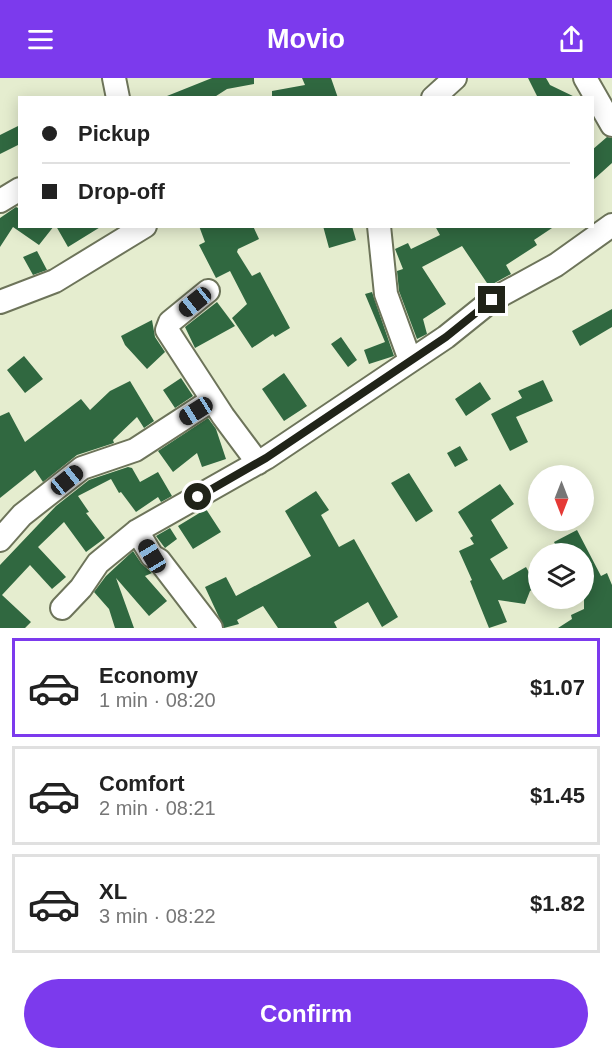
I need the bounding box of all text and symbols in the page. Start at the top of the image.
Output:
icon: menu [24,23,57,56]
icon: share [555,23,588,56]
text: Movio [267,24,345,54]
text: Pickup [78,121,150,146]
text: Drop-off [78,179,165,204]
car [175,284,215,320]
route end [478,286,505,313]
car [176,394,216,428]
car [47,462,87,498]
north arrow [528,465,594,531]
map controls [528,465,594,609]
route start [184,483,211,510]
car [135,536,169,576]
button: layers [528,543,594,609]
icon: car [27,661,81,715]
text: Economy [99,663,198,688]
text: $1.07 [530,675,585,700]
text: 1 min · 08:20 [99,689,216,711]
icon: car [27,769,81,823]
text: Comfort [99,771,185,796]
text: $1.45 [530,783,585,808]
text: 2 min · 08:21 [99,797,216,819]
icon: car [27,877,81,931]
text: XL [99,879,127,904]
text: $1.82 [530,891,585,916]
text: 3 min · 08:22 [99,905,216,927]
button: Confirm [24,979,588,1048]

